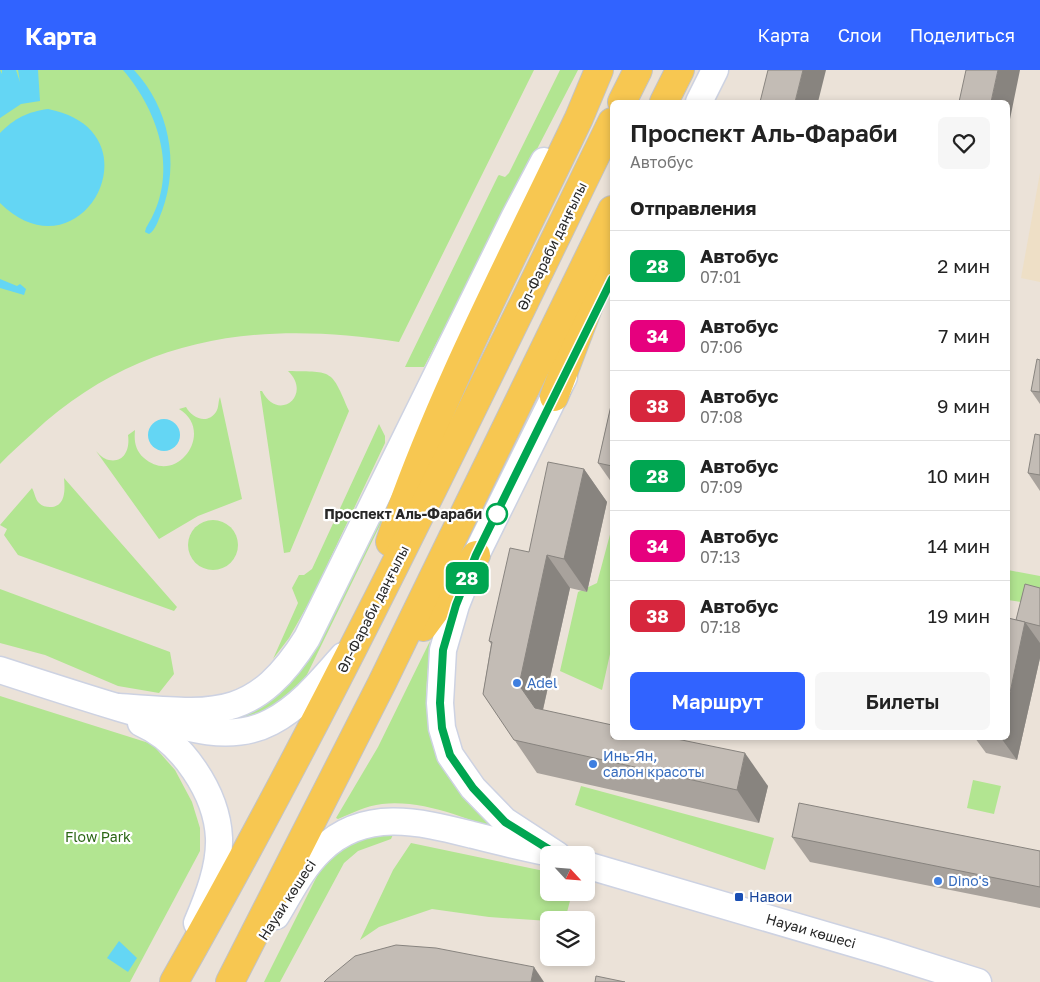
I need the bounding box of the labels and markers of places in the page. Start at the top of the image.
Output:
marker: Проспект Аль-Фараби [486,503,508,525]
place label: Проспект Аль-Фараби [324,505,482,522]
place label: Adel [527,674,557,691]
marker: Adel [511,677,523,689]
place label: Инь-Ян, салон красоты [603,747,705,780]
marker: Инь-Ян, салон красоты [587,758,599,770]
place label: Dino's [948,872,989,889]
marker: Dino's [932,875,944,887]
place label: Навои [749,888,792,905]
marker: Навои [733,891,745,903]

